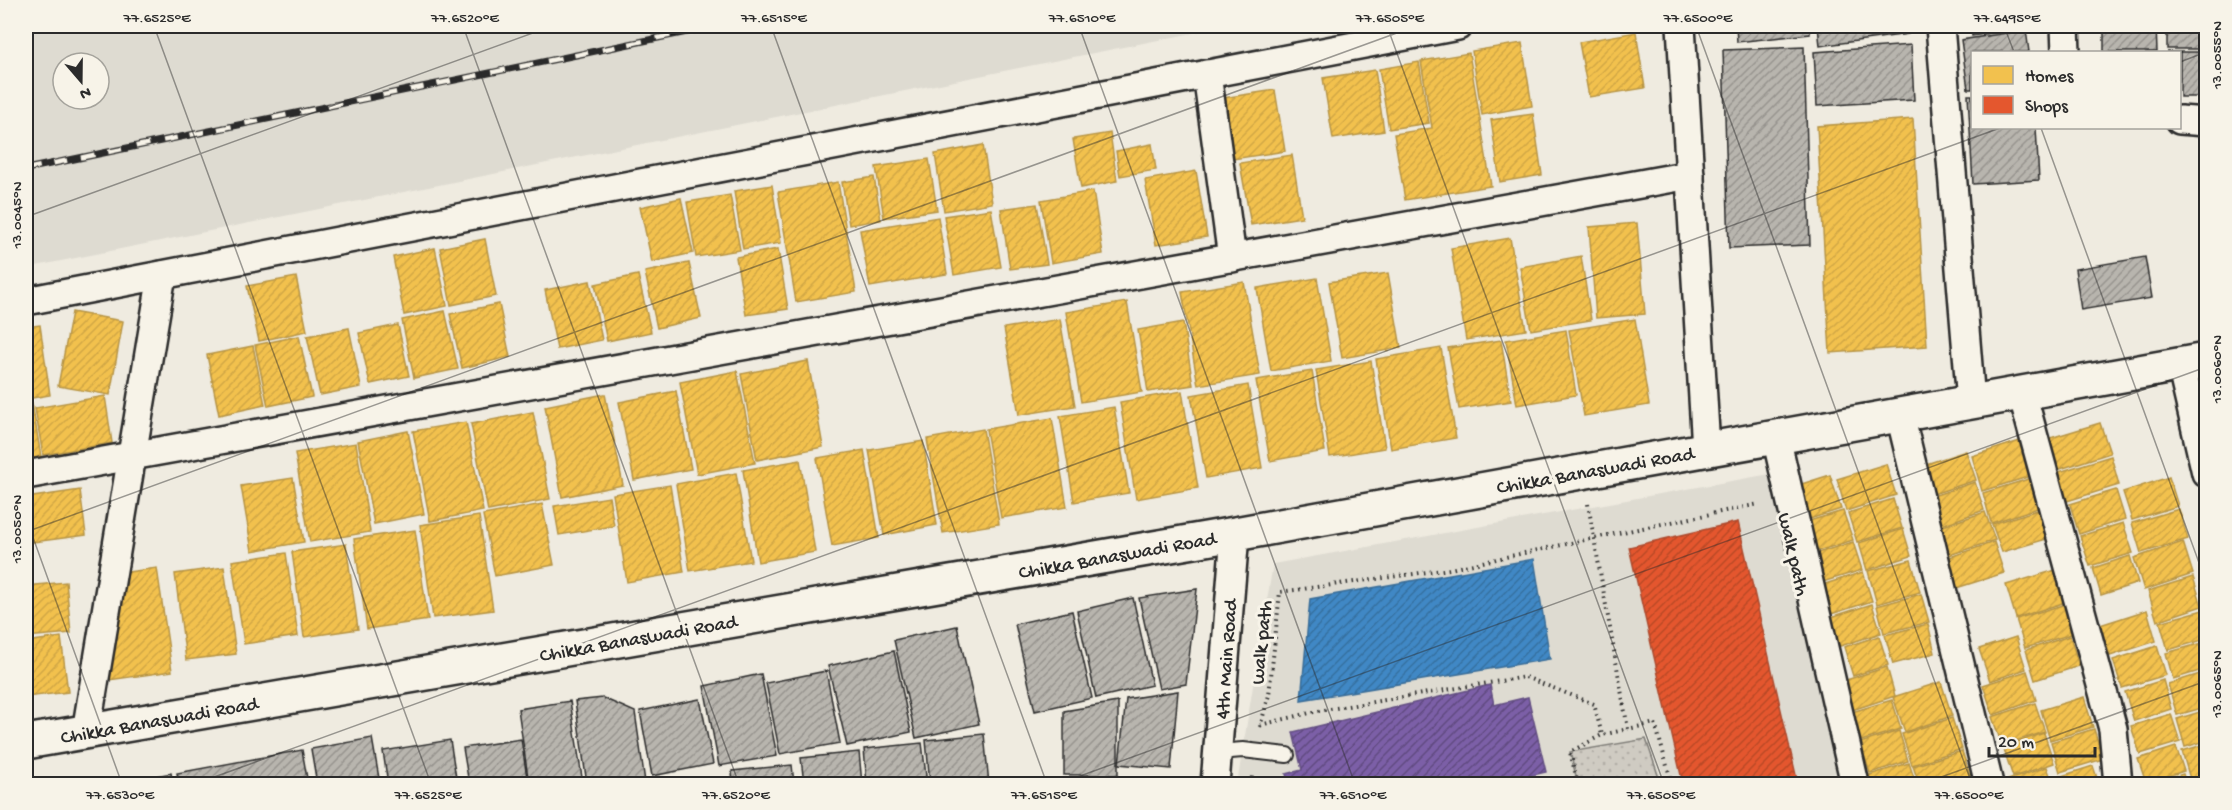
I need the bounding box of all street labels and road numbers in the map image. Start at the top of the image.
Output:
street label: Chikka Banaswadi Road [1495,443,1698,501]
street label: walk path [1771,511,1812,599]
street label: Chikka Banaswadi Road [1017,528,1220,586]
street label: 4th Main Road [1213,596,1244,720]
street label: walk path [1248,599,1279,686]
street label: Chikka Banaswadi Road [538,611,741,669]
street label: Chikka Banaswadi Road [59,693,262,751]

